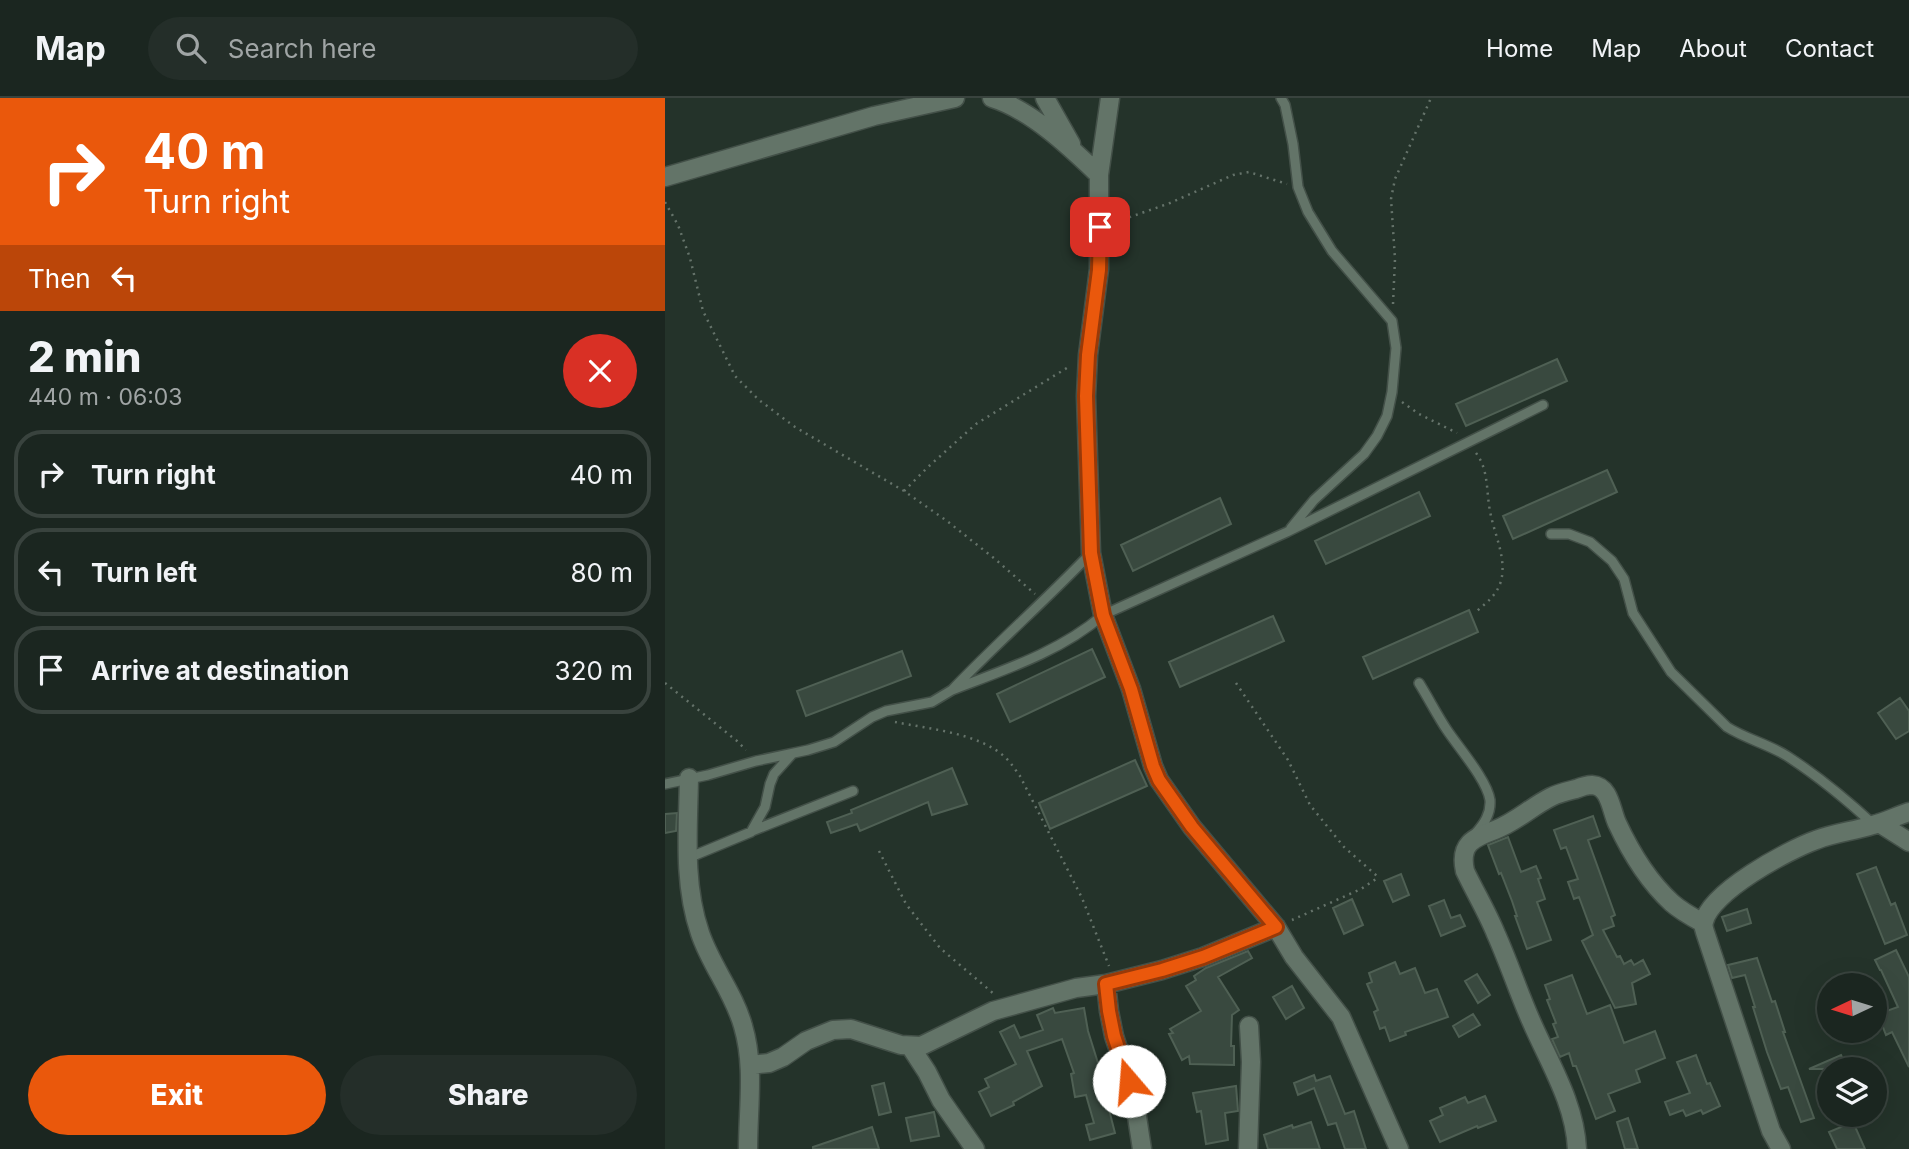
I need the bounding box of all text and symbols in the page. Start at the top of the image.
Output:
search box [148,17,638,80]
text: Map [35,28,106,68]
icon: search [172,29,210,67]
text: Search here [228,33,376,64]
text: Home [1486,34,1553,63]
text: Map [1591,34,1641,63]
text: About [1679,34,1747,63]
text: Contact [1785,34,1874,63]
text: 40 m [143,122,266,181]
icon: right [28,126,119,217]
text: Turn right [143,182,290,221]
pin [1070,197,1130,257]
icon: arrive [1081,208,1119,246]
icon: left [105,259,143,297]
text: Then [28,263,91,294]
text: 2 min [28,331,142,382]
button: close [563,334,637,408]
text: 440 m · 06:03 [28,383,183,411]
icon: right [32,455,70,493]
text: Turn right [91,459,216,490]
text: 40 m [570,459,633,490]
icon: left [32,553,70,591]
text: Turn left [91,557,197,588]
text: 80 m [570,557,633,588]
icon: arrive [32,651,70,689]
text: Arrive at destination [91,655,350,686]
text: 320 m [555,655,633,686]
north arrow [1817,973,1887,1043]
map controls [1817,973,1887,1127]
position arrow [1092,1044,1166,1118]
button: Exit [28,1055,326,1135]
button: Share [340,1055,637,1135]
button: layers [1817,1057,1887,1127]

